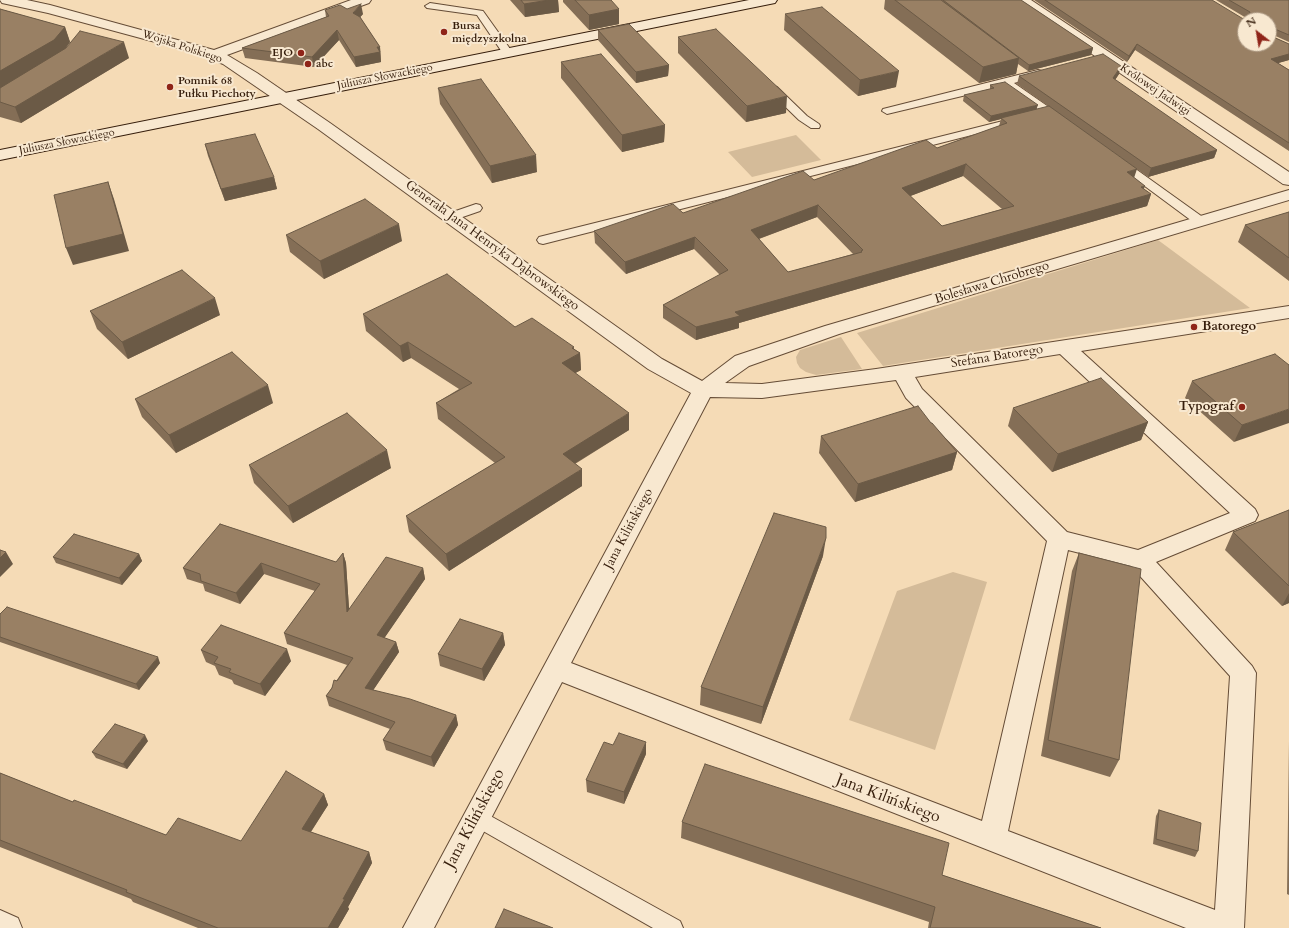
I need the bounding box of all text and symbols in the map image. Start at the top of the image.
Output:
north arrow [1237,12,1277,52]
text: N [1243,13,1259,31]
place label: Bursa międzyszkolna [452,19,527,45]
marker: Bursa międzyszkolna [439,27,449,37]
street label: Wojska Polskiego [140,28,224,66]
place label: EJO [272,46,293,60]
marker: EJO [296,48,306,58]
place label: abc [316,57,333,71]
marker: abc [303,59,313,69]
street label: Juliusza Słowackiego [336,61,434,93]
street label: Królowej Jadwigi [1117,62,1193,118]
place label: Pomnik 68 Pułku Piechoty [178,74,256,100]
marker: Pomnik 68 Pułku Piechoty [165,82,175,92]
street label: Juliusza Słowackiego [18,126,116,158]
street label: Generała Jana Henryka Dąbrowskiego [402,178,582,314]
street label: Bolesława Chrobrego [933,258,1051,308]
place label: Batorego [1202,319,1256,335]
marker: Batorego [1189,322,1199,332]
street label: Stefana Batorego [950,342,1044,372]
place label: Typograf [1179,399,1234,415]
marker: Typograf [1237,402,1247,412]
street label: Jana Kilińskiego [601,486,657,572]
street label: Jana Kilińskiego [441,766,509,872]
street label: Jana Kilińskiego [833,770,943,828]

